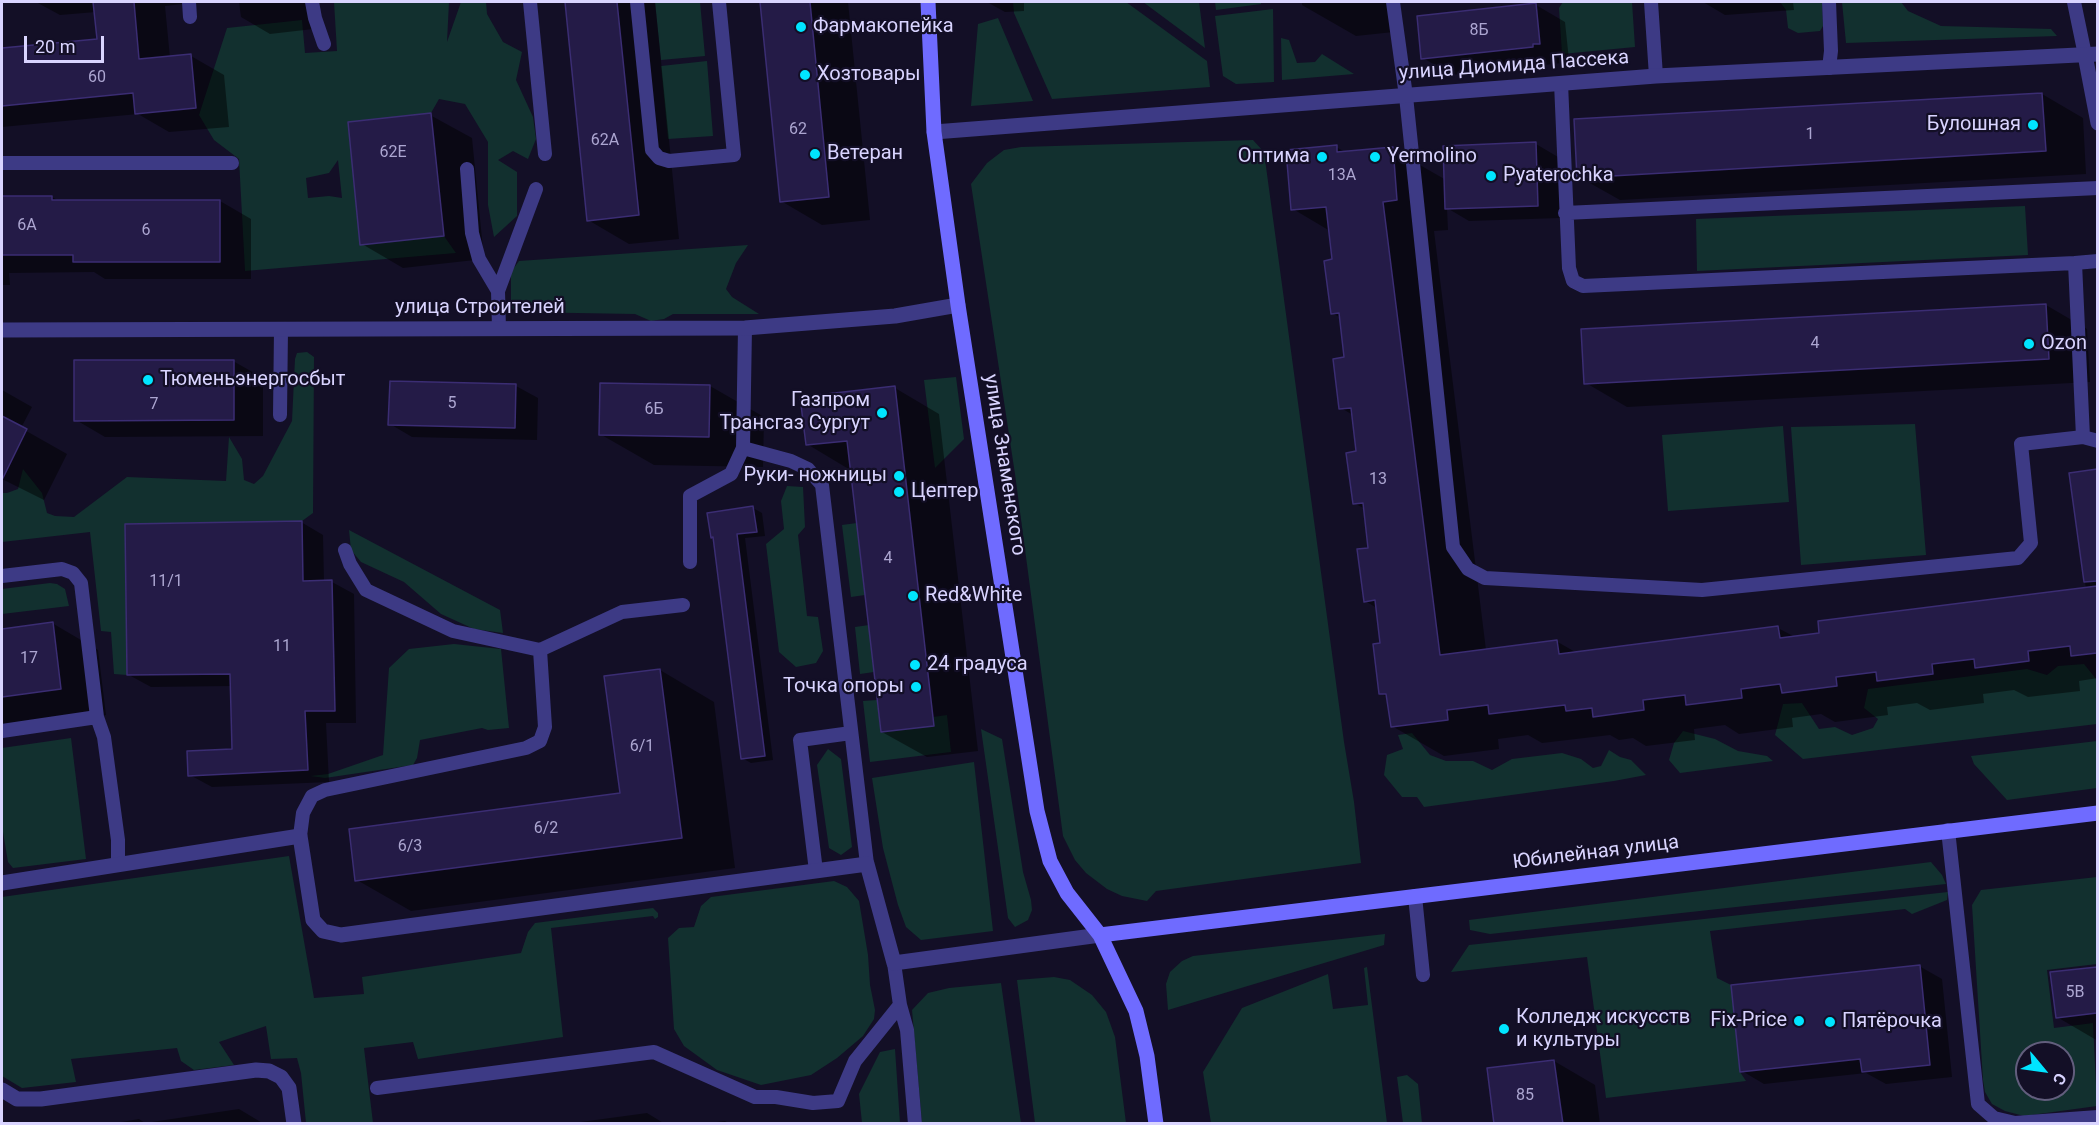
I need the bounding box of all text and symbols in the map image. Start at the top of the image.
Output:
place label: Фармакопейка [813,15,954,39]
marker: Фармакопейка [794,20,808,34]
house number: 8Б [1469,21,1489,41]
scale bar [27,24,106,62]
text: 20 m [35,36,75,57]
street label: улица Диомида Пассека [1398,46,1630,86]
place label: Хозтовары [817,63,921,87]
house number: 60 [88,68,106,88]
marker: Хозтовары [798,68,812,82]
place label: Булошная [1927,113,2021,137]
marker: Булошная [2026,118,2040,132]
house number: 62 [789,120,807,140]
house number: 1 [1806,125,1814,145]
house number: 62А [591,131,619,151]
place label: Ветеран [827,142,903,166]
house number: 62Е [379,143,407,163]
place label: Оптима [1238,145,1310,169]
place label: Yermolino [1387,145,1477,169]
marker: Ветеран [808,147,822,161]
marker: Оптима [1315,150,1329,164]
marker: Yermolino [1368,150,1382,164]
place label: Pyaterochka [1503,164,1614,188]
house number: 13А [1328,166,1356,186]
marker: Pyaterochka [1484,169,1498,183]
house number: 6А [17,216,37,236]
house number: 6 [142,221,150,241]
street label: улица Строителей [395,296,565,320]
place label: Ozon [2041,332,2087,356]
house number: 4 [1811,334,1819,354]
marker: Ozon [2022,337,2036,351]
place label: Тюменьэнергосбыт [160,368,345,392]
marker: Тюменьэнергосбыт [141,373,155,387]
street label: улица Знаменского [978,373,1030,557]
place label: Газпром Трансгаз Сургут [719,389,870,436]
house number: 5 [448,394,456,414]
house number: 7 [150,395,158,415]
house number: 6Б [644,400,664,420]
marker: Газпром Трансгаз Сургут [875,406,889,420]
place label: Руки- ножницы [743,464,887,488]
marker: Руки- ножницы [892,469,906,483]
house number: 13 [1369,470,1387,490]
place label: Цептер [911,480,978,504]
marker: Цептер [892,485,906,499]
house number: 4 [884,549,892,569]
house number: 11/1 [149,572,183,592]
place label: Red&White [925,584,1022,608]
marker: Red&White [906,589,920,603]
house number: 11 [273,637,291,657]
house number: 17 [20,649,38,669]
place label: 24 градуса [927,653,1028,677]
marker: 24 градуса [908,658,922,672]
place label: Точка опоры [783,675,904,699]
marker: Точка опоры [909,680,923,694]
house number: 6/1 [630,737,654,757]
house number: 6/2 [534,819,558,839]
street label: Юбилейная улица [1512,831,1680,875]
house number: 6/3 [398,837,422,857]
house number: 5В [2066,983,2084,1003]
place label: Колледж искусств и культуры [1516,1006,1690,1053]
place label: Fix-Price [1710,1009,1787,1033]
place label: Пятёрочка [1842,1010,1942,1034]
marker: Fix-Price [1792,1014,1806,1028]
marker: Пятёрочка [1823,1015,1837,1029]
marker: Колледж искусств и культуры [1497,1022,1511,1036]
north arrow [2015,1041,2075,1101]
text: С [2049,1070,2070,1088]
house number: 85 [1516,1086,1534,1106]

